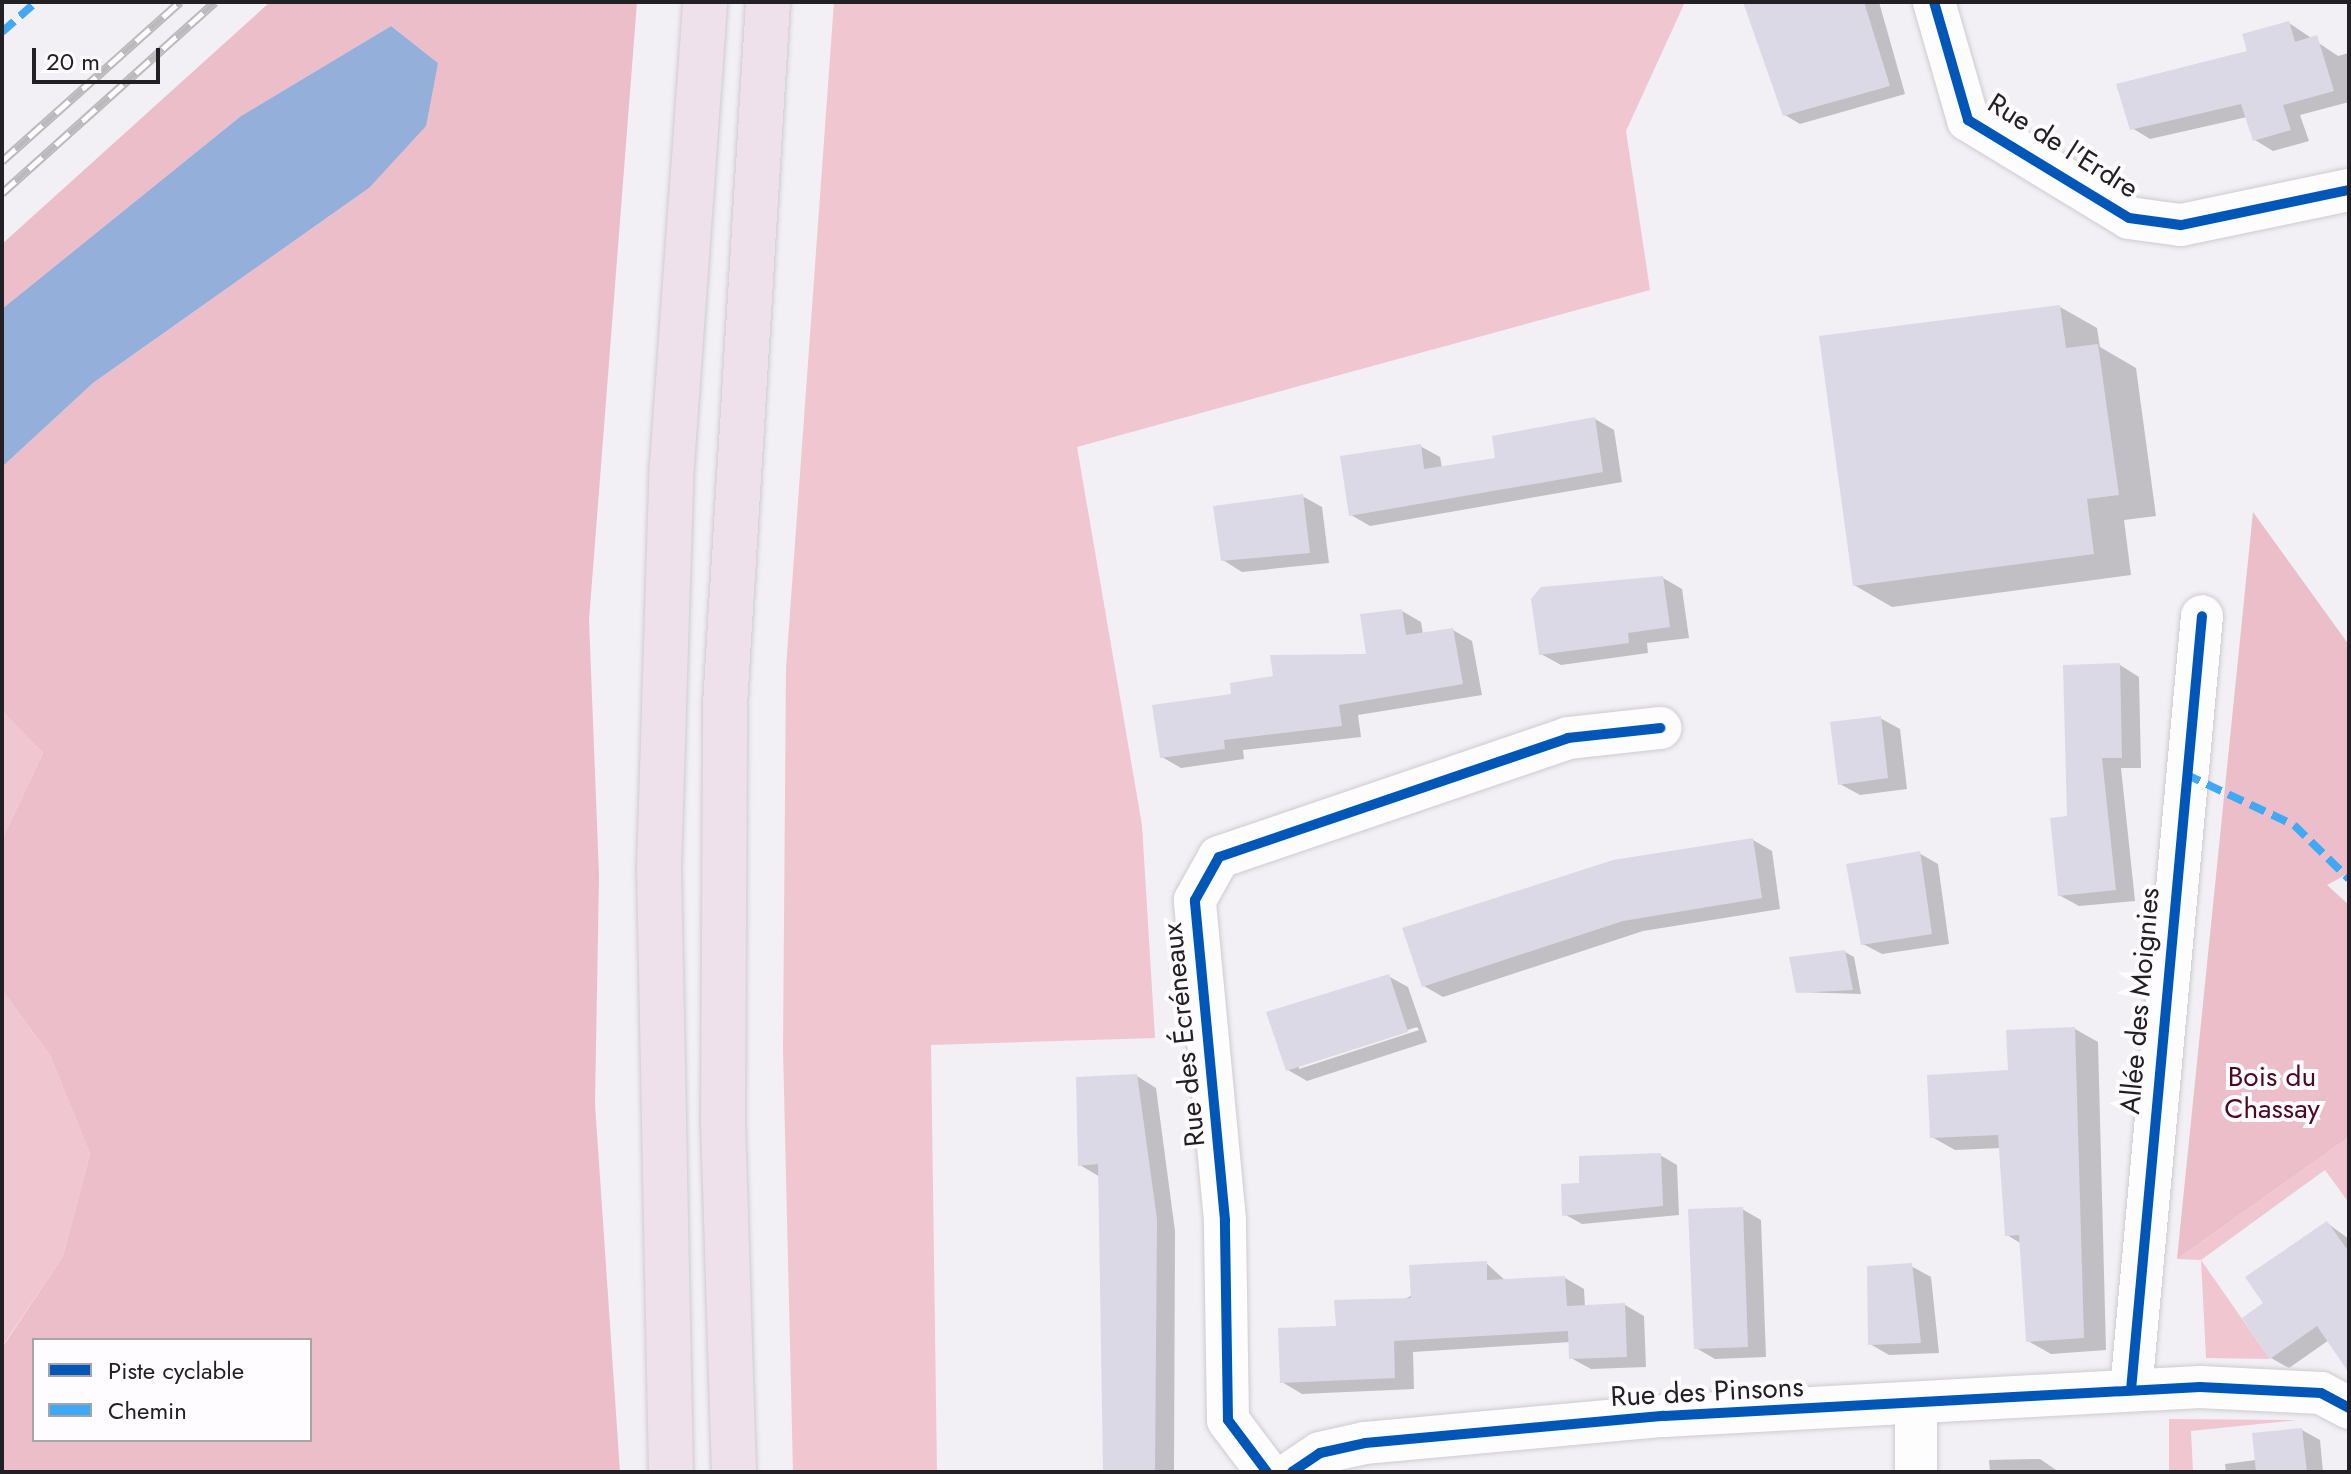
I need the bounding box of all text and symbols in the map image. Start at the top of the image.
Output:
scale bar [36,32,164,82]
text: 20 m [46,44,100,79]
street label: Rue de l'Erdre [1982,86,2144,206]
street label: Allée des Moignies [2113,886,2167,1116]
street label: Rue des Écréneaux [1156,922,1212,1148]
park label: Bois du Chassay [2224,1060,2320,1126]
legend [32,1338,312,1442]
text: Piste cyclable [108,1353,244,1388]
street label: Rue des Pinsons [1610,1370,1804,1414]
text: Chemin [108,1393,187,1428]

